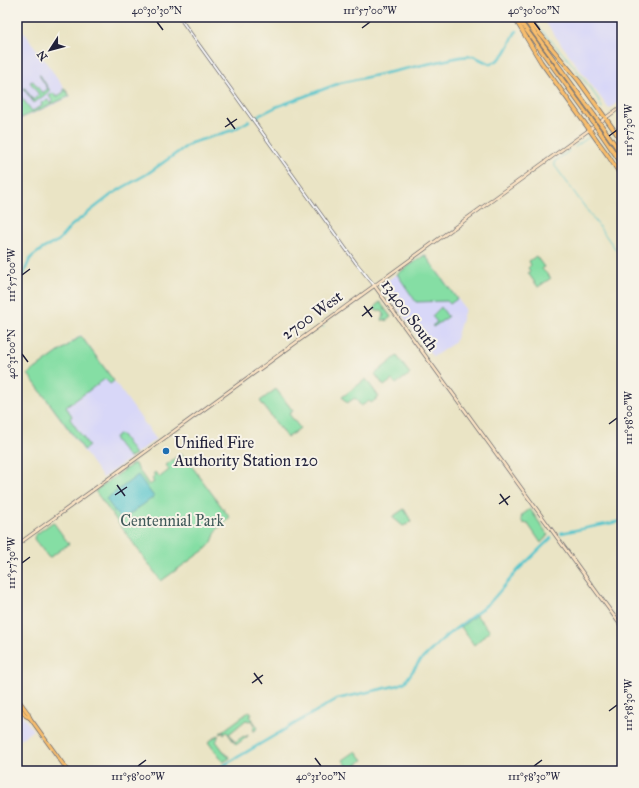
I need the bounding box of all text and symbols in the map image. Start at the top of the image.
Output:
text: 40°30'30"N [132,5,183,17]
text: 111°57'00"W [343,5,397,17]
text: 40°30'00"N [508,5,561,17]
north arrow [30,30,70,70]
text: N [34,47,50,63]
text: 111°57'30"W [623,104,635,156]
text: 111°57'00"W [6,248,18,302]
street label: 13400 South [378,275,442,355]
street label: 2700 West [278,286,346,343]
text: 40°31'00"N [6,328,18,379]
text: 111°58'00"W [623,391,635,445]
place label: Unified Fire Authority Station 120 [173,433,318,470]
marker: Unified Fire Authority Station 120 [161,446,171,456]
park label: Centennial Park [120,511,224,530]
text: 111°57'30"W [6,537,18,589]
text: 111°58'30"W [623,679,635,731]
text: 111°58'00"W [111,771,165,783]
text: 40°31'00"N [296,771,347,783]
text: 111°58'30"W [508,771,560,783]

